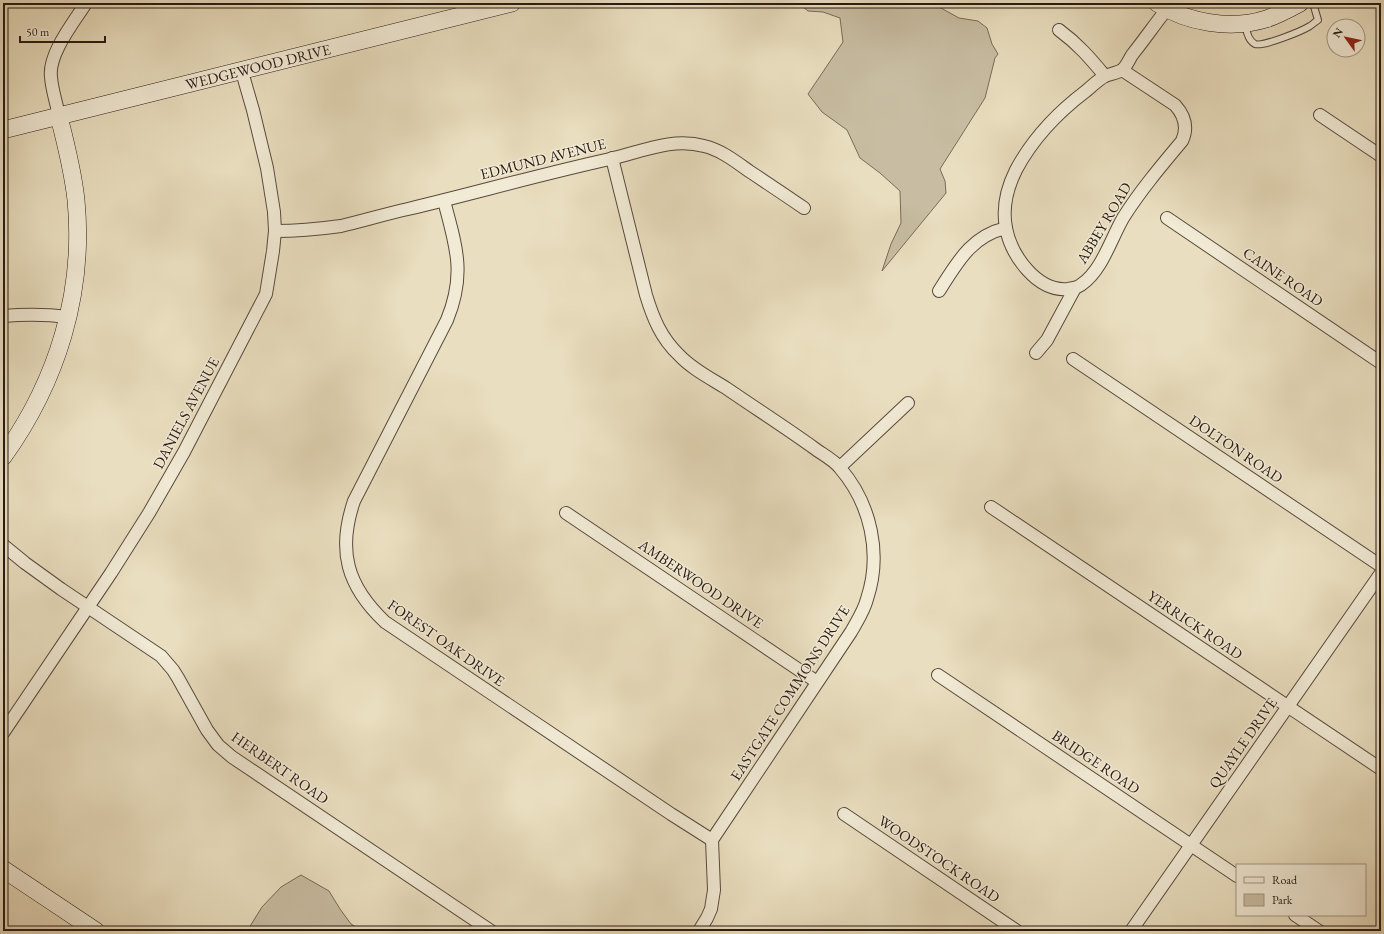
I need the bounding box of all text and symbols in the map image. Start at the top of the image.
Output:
scale bar [20,18,105,44]
north arrow [1326,18,1366,58]
text: 50 m [26,24,50,40]
text: N [1329,25,1346,40]
street label: WEDGEWOOD DRIVE [183,39,333,94]
street label: EDMUND AVENUE [478,134,608,183]
street label: ABBEY ROAD [1071,179,1135,268]
street label: CAINE ROAD [1239,243,1327,310]
street label: DANIELS AVENUE [148,353,223,472]
street label: DOLTON ROAD [1186,410,1287,487]
street label: AMBERWOOD DRIVE [635,534,768,633]
street label: YERRICK ROAD [1144,586,1247,663]
street label: FOREST OAK DRIVE [384,595,509,690]
street label: EASTGATE COMMONS DRIVE [726,601,854,784]
street label: QUAYLE DRIVE [1204,693,1281,792]
street label: BRIDGE ROAD [1049,725,1144,798]
street label: HERBERT ROAD [228,727,333,808]
street label: WOODSTOCK ROAD [875,811,1004,906]
legend [1236,864,1366,916]
text: Road [1272,872,1298,888]
text: Park [1272,892,1293,908]

